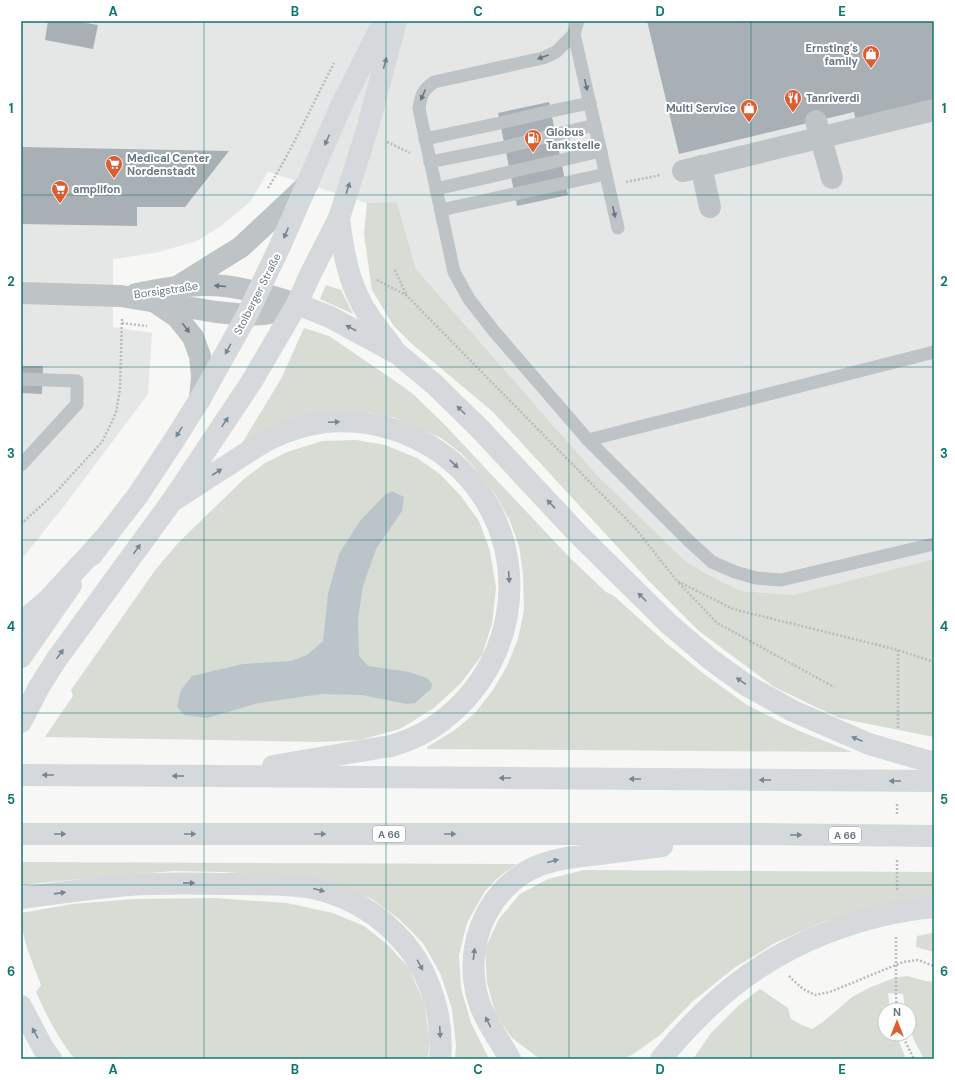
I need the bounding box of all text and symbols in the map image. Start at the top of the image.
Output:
text: A [108,3,118,20]
text: B [291,3,299,20]
text: C [473,3,483,20]
text: D [655,3,665,20]
text: E [838,3,846,20]
place label: Ernsting's family [805,41,858,68]
shop icon: Ernsting's family [861,44,881,69]
one-way arrow [537,55,549,61]
one-way arrow [382,57,388,70]
one-way arrow [583,79,589,91]
restaurant icon: Tanriverdi [783,88,803,113]
one-way arrow [420,89,426,101]
place label: Tanriverdi [806,91,860,105]
shop icon: Multi Service [739,98,759,123]
text: 1 [9,100,13,117]
text: 1 [942,100,946,117]
place label: Multi Service [666,101,736,115]
place label: Globus Tankstelle [546,125,601,152]
fuel station icon: Globus Tankstelle [523,128,543,153]
one-way arrow [323,134,330,146]
place label: Medical Center Nordenstadt [127,151,210,178]
supermarket icon: Medical Center Nordenstadt [104,154,124,179]
supermarket icon: amplifon [50,179,70,204]
place label: amplifon [73,182,121,196]
one-way arrow [345,182,351,194]
one-way arrow [612,206,618,218]
one-way arrow [282,228,288,240]
street label: Stolberger Straße [230,251,284,337]
text: 2 [7,273,15,290]
text: 2 [940,273,948,290]
street label: Borsigstraße [133,279,199,301]
one-way arrow [214,282,226,289]
one-way arrow [182,323,191,334]
one-way arrow [345,325,357,332]
one-way arrow [225,343,232,355]
one-way arrow [456,405,466,415]
one-way arrow [221,417,229,427]
one-way arrow [328,419,341,425]
one-way arrow [175,427,183,437]
text: 3 [7,445,15,462]
text: 3 [940,445,948,462]
one-way arrow [449,459,459,468]
one-way arrow [211,468,222,476]
one-way arrow [546,499,555,509]
one-way arrow [133,544,141,555]
one-way arrow [506,571,513,583]
one-way arrow [637,592,647,602]
text: 4 [7,618,15,635]
text: 4 [940,618,948,635]
one-way arrow [56,649,64,660]
one-way arrow [735,677,746,685]
one-way arrow [851,735,863,742]
one-way arrow [42,772,54,779]
one-way arrow [171,773,184,779]
one-way arrow [498,775,511,781]
one-way arrow [628,776,641,782]
one-way arrow [758,777,771,783]
one-way arrow [888,778,901,784]
text: 5 [7,791,15,808]
text: 5 [940,791,948,808]
road number: A 66 [373,826,405,842]
road number: A 66 [829,827,861,843]
one-way arrow [54,831,67,837]
one-way arrow [184,831,197,837]
one-way arrow [314,831,327,837]
one-way arrow [444,831,457,837]
one-way arrow [790,832,803,838]
one-way arrow [548,858,560,864]
one-way arrow [183,880,196,886]
one-way arrow [313,887,325,893]
one-way arrow [54,889,66,896]
one-way arrow [471,948,477,960]
one-way arrow [416,960,423,971]
text: 6 [7,963,15,980]
text: 6 [940,963,948,980]
north arrow [877,1002,917,1042]
text: N [893,1005,901,1019]
one-way arrow [485,1016,491,1027]
one-way arrow [436,1026,443,1038]
one-way arrow [32,1027,38,1039]
text: A [108,1061,118,1078]
text: B [291,1061,299,1078]
text: C [473,1061,483,1078]
text: D [655,1061,665,1078]
text: E [838,1061,846,1078]

